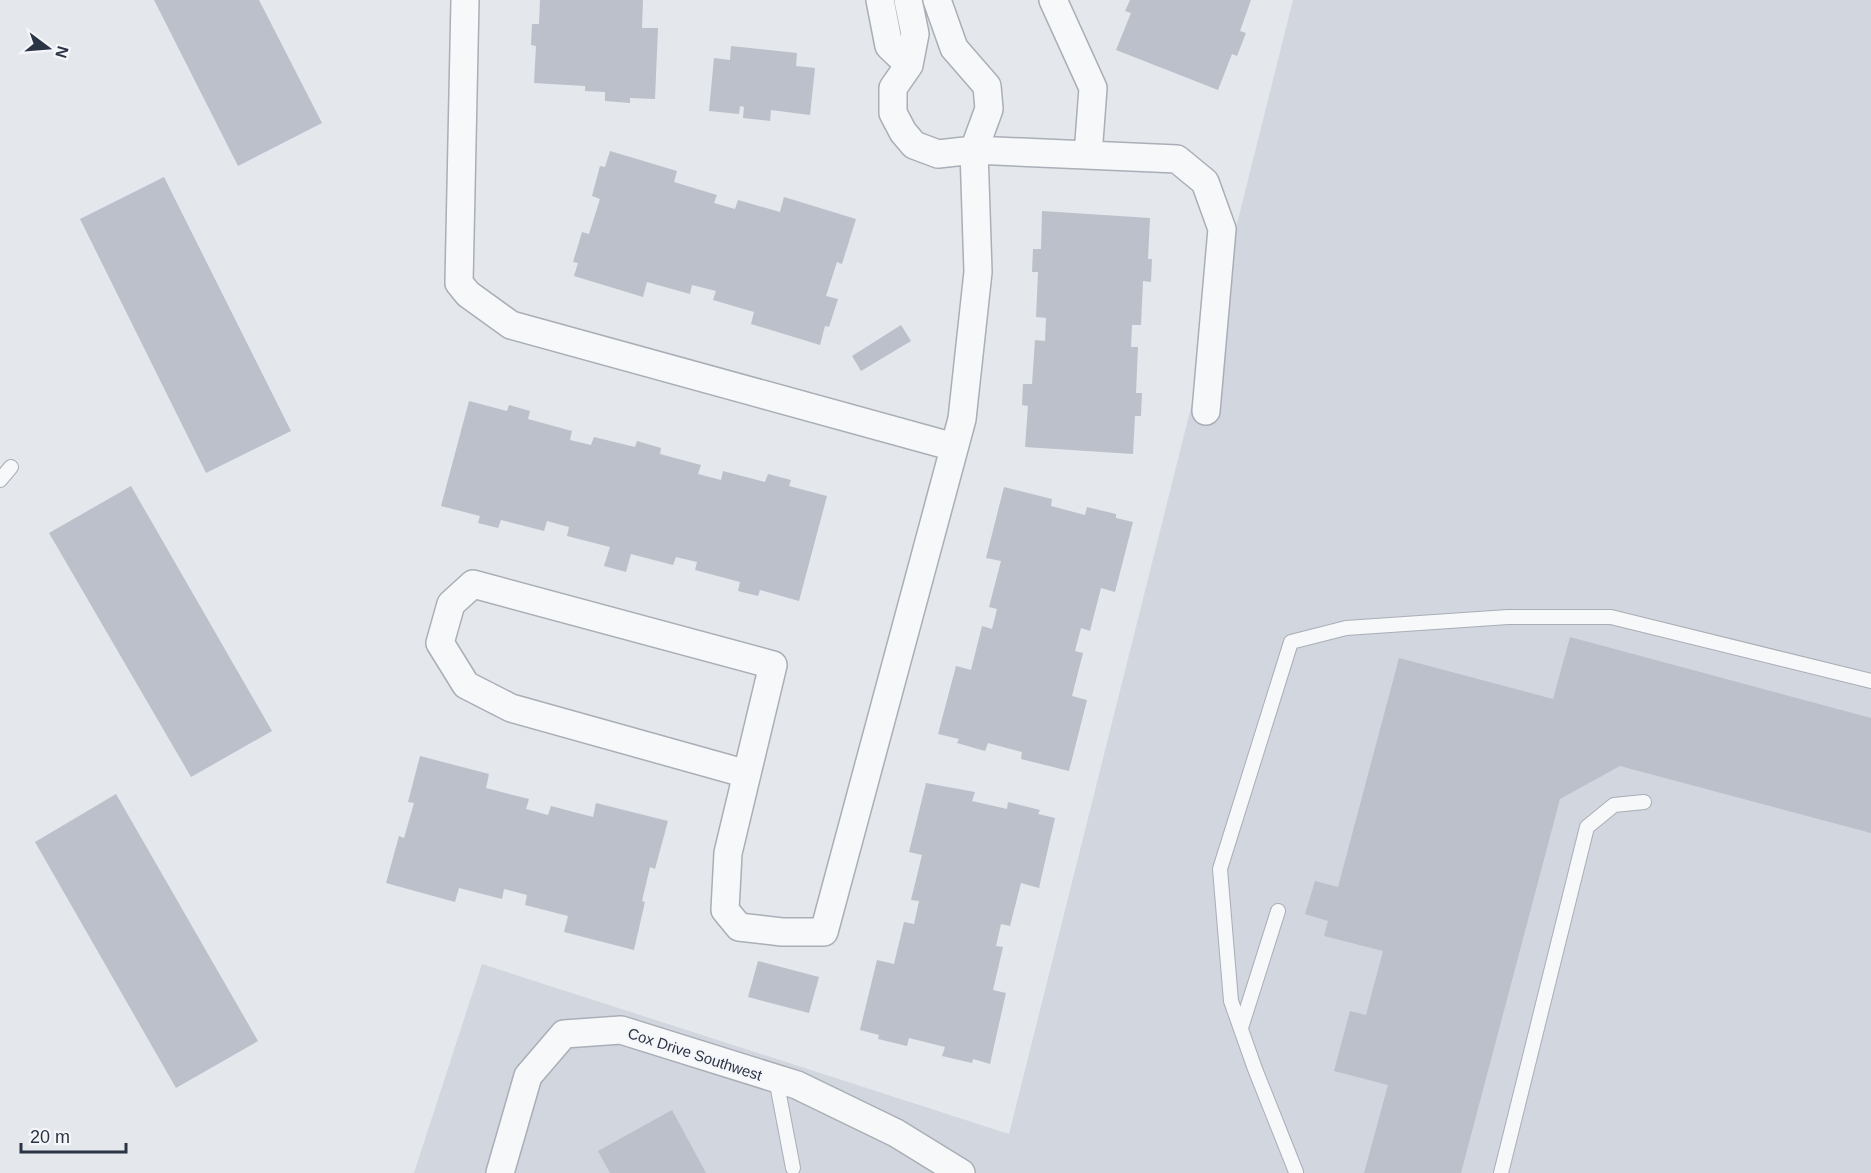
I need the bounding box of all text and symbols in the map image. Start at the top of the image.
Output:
north arrow [18,18,78,78]
text: N [52,44,72,60]
street label: Cox Drive Southwest [626,1024,765,1084]
scale bar [21,1116,126,1154]
text: 20 m [30,1127,70,1147]

